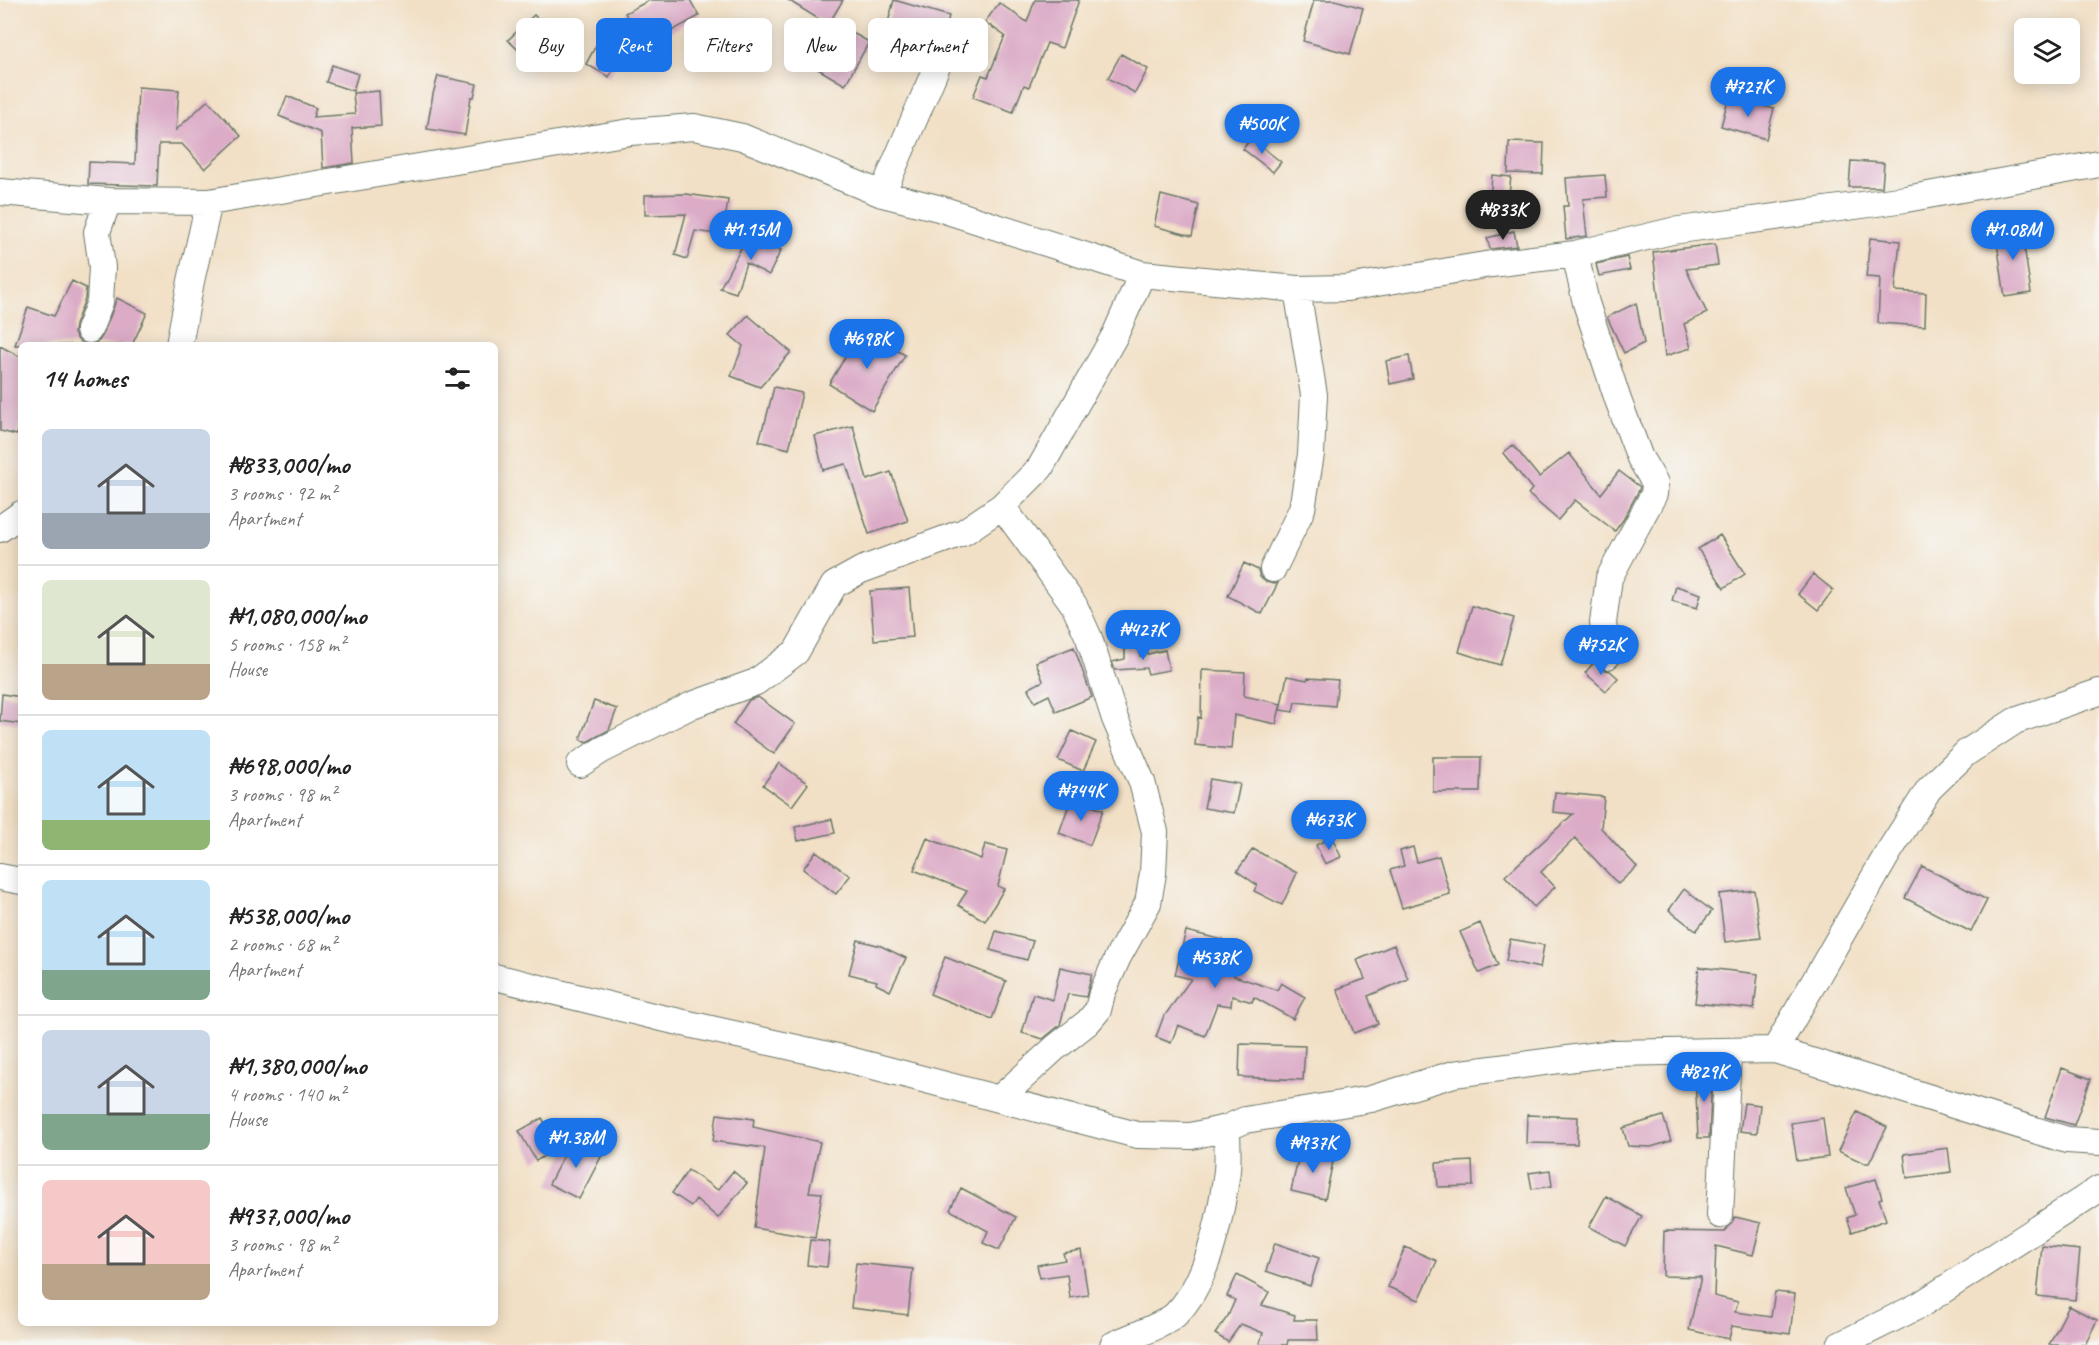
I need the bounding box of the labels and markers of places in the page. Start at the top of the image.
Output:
pin: ₦727K [1706,67,1790,118]
pin: ₦500K [1220,104,1304,155]
pin: ₦833K [1461,190,1545,241]
pin: ₦1.15M [702,210,800,261]
pin: ₦1.08M [1964,210,2062,261]
pin: ₦698K [825,319,909,370]
pin: ₦427K [1101,610,1185,661]
pin: ₦752K [1559,625,1643,676]
pin: ₦744K [1039,771,1123,822]
pin: ₦673K [1287,800,1371,851]
pin: ₦538K [1173,938,1257,989]
pin: ₦829K [1662,1052,1746,1103]
pin: ₦1.38M [527,1118,625,1169]
pin: ₦937K [1271,1123,1355,1174]

